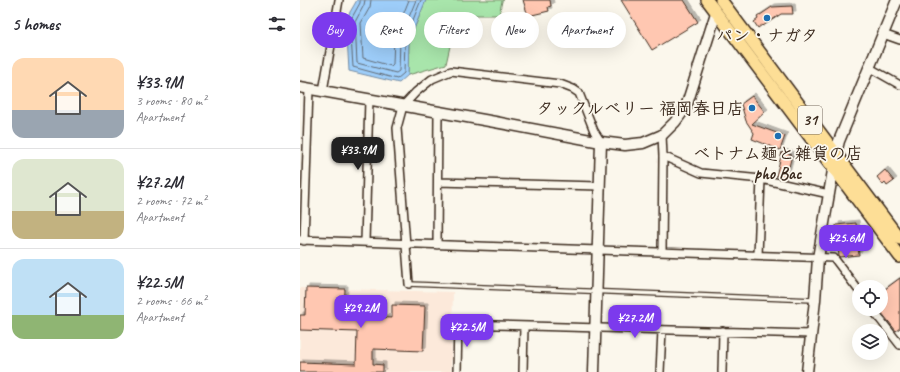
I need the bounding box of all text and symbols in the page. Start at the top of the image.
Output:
chip: Buy [312,12,357,48]
chip: Rent [365,12,416,48]
chip: Filters [424,12,483,48]
chip: New [491,12,539,48]
chip: Apartment [547,12,626,48]
icon: filters [266,13,288,35]
marker: パン・ナガタ [762,13,772,23]
text: 5 homes [12,14,60,35]
place label: パン・ナガタ [716,25,818,46]
text: ¥33.9M [136,72,182,93]
icon: home [44,74,92,122]
text: 3 rooms · 80 m² [136,93,206,109]
place label: タックルベリー 福岡春日店 [537,98,744,119]
marker: タックルベリー 福岡春日店 [747,103,757,113]
road number: 31 [798,106,822,134]
text: Apartment [136,109,184,125]
marker: ベトナム麺と雑貨の店 pho Bac [773,131,783,141]
pin: ¥33.9M [325,137,391,171]
text: ¥33.9M [340,142,376,158]
place label: ベトナム麺と雑貨の店 pho Bac [693,143,863,184]
text: ¥27.2M [136,172,182,193]
icon: home [44,175,92,223]
text: 2 rooms · 72 m² [136,193,206,209]
text: Apartment [136,209,184,225]
pin: ¥25.6M [813,225,879,259]
text: ¥25.6M [828,230,864,246]
text: ¥22.5M [136,272,182,293]
icon: home [44,275,92,323]
map controls [852,280,888,360]
button: locate [852,280,888,316]
text: 2 rooms · 66 m² [136,293,206,309]
pin: ¥29.2M [328,295,394,329]
text: ¥29.2M [343,300,379,316]
pin: ¥27.2M [602,305,668,339]
text: Apartment [136,309,184,325]
text: ¥27.2M [617,310,653,326]
pin: ¥22.5M [434,314,500,348]
text: ¥22.5M [449,319,485,335]
button: layers [852,324,888,360]

